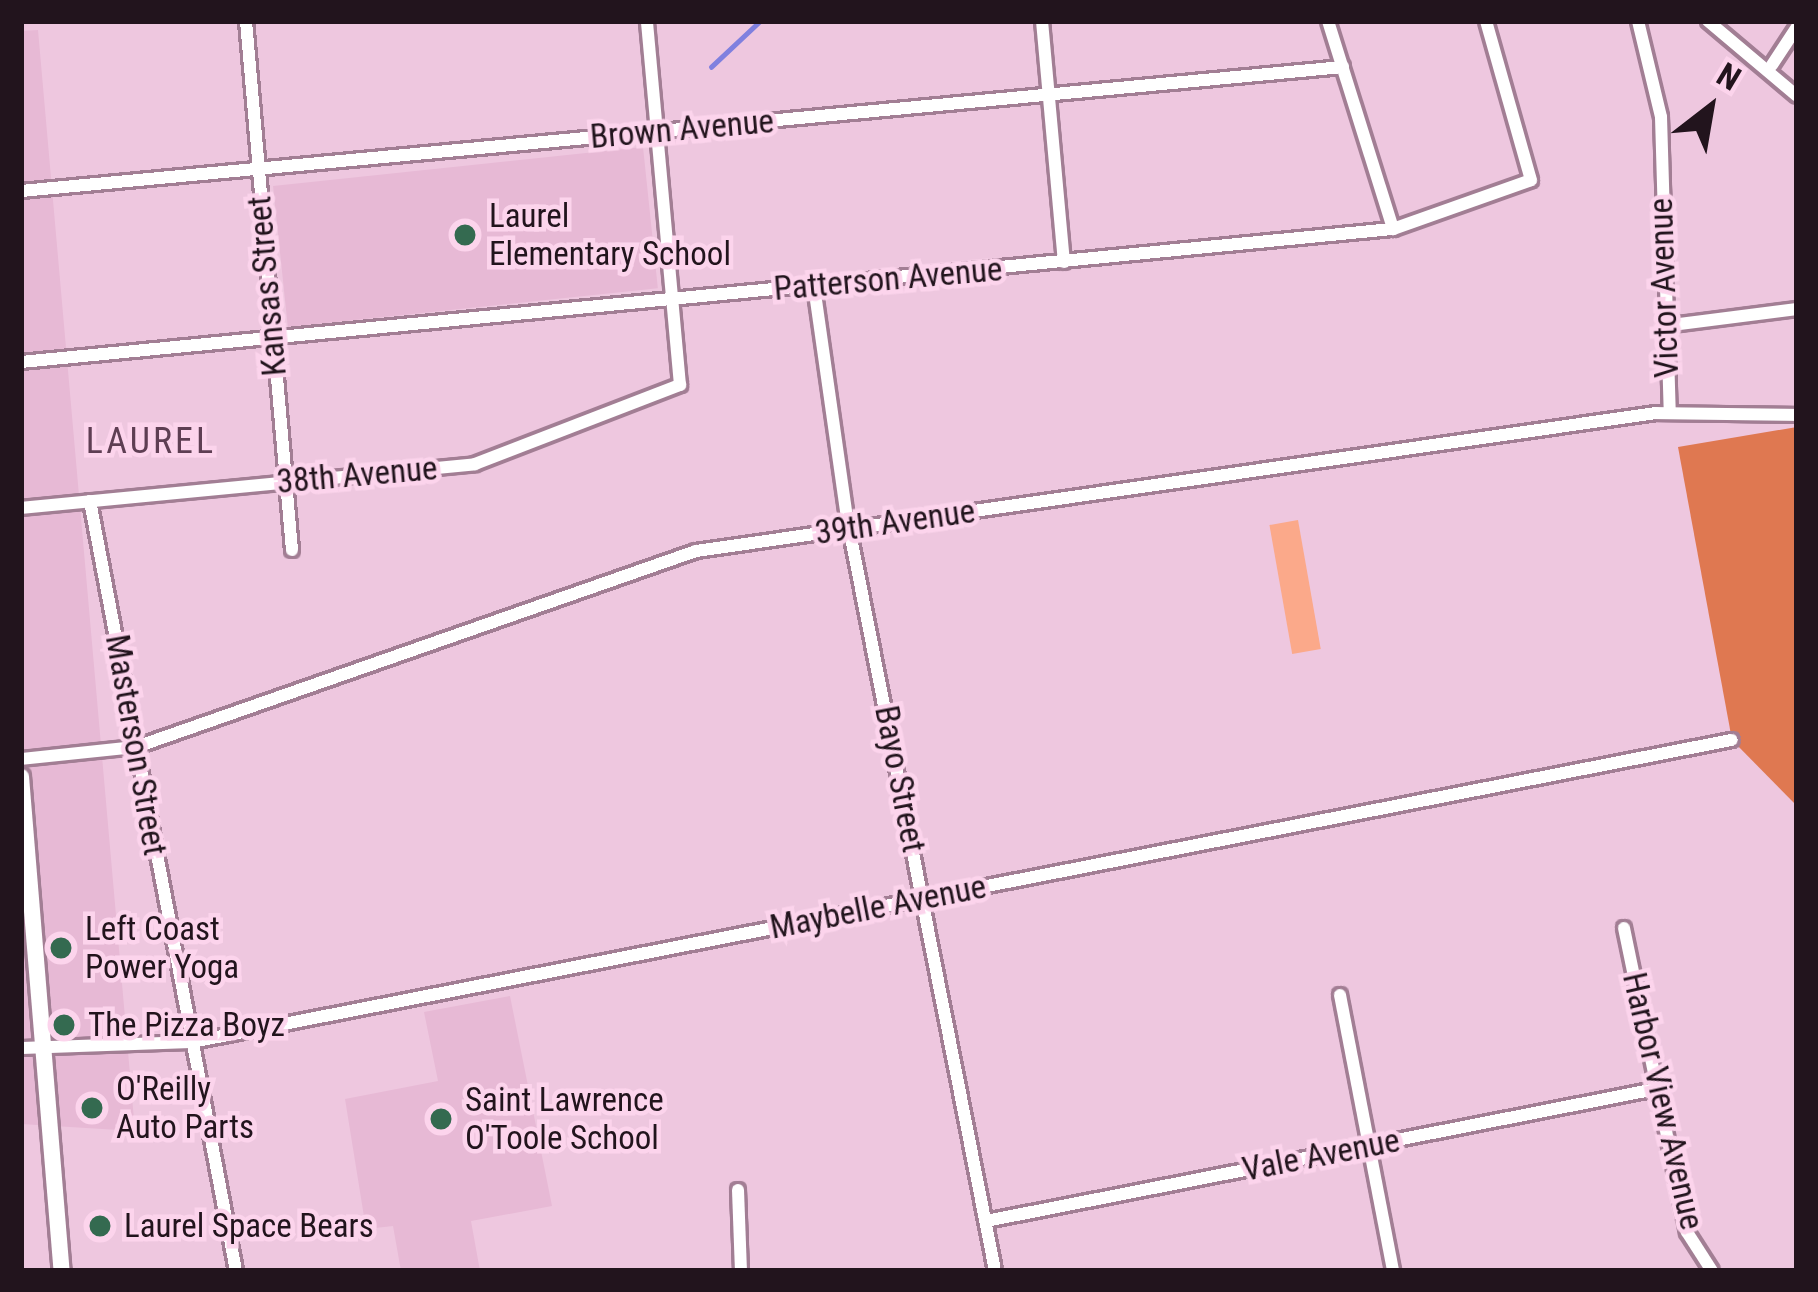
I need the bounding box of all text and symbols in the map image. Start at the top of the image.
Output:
north arrow [1650,48,1770,168]
text: N [1710,55,1748,99]
street label: Brown Avenue [588,101,776,157]
street label: Kansas Street [239,194,295,378]
place label: Laurel Elementary School [489,196,731,274]
street label: Victor Avenue [1641,197,1687,379]
marker: Laurel Elementary School [452,222,478,248]
street label: Patterson Avenue [772,249,1004,309]
district label: LAUREL [86,420,216,464]
street label: 38th Avenue [275,448,439,502]
street label: 39th Avenue [813,491,977,553]
street label: Masterson Street [97,631,175,859]
street label: Bayo Street [866,702,934,856]
street label: Maybelle Avenue [767,867,989,947]
place label: Left Coast Power Yoga [85,909,239,987]
marker: Left Coast Power Yoga [48,935,74,961]
street label: Harbor View Avenue [1614,969,1712,1233]
place label: The Pizza Boyz [88,1005,285,1045]
marker: The Pizza Boyz [51,1012,77,1038]
place label: O'Reilly Auto Parts [116,1069,254,1147]
place label: Saint Lawrence O'Toole School [465,1080,664,1158]
marker: O'Reilly Auto Parts [79,1095,105,1121]
marker: Saint Lawrence O'Toole School [428,1106,454,1132]
street label: Vale Avenue [1239,1120,1403,1190]
place label: Laurel Space Bears [124,1206,374,1246]
marker: Laurel Space Bears [87,1213,113,1239]

